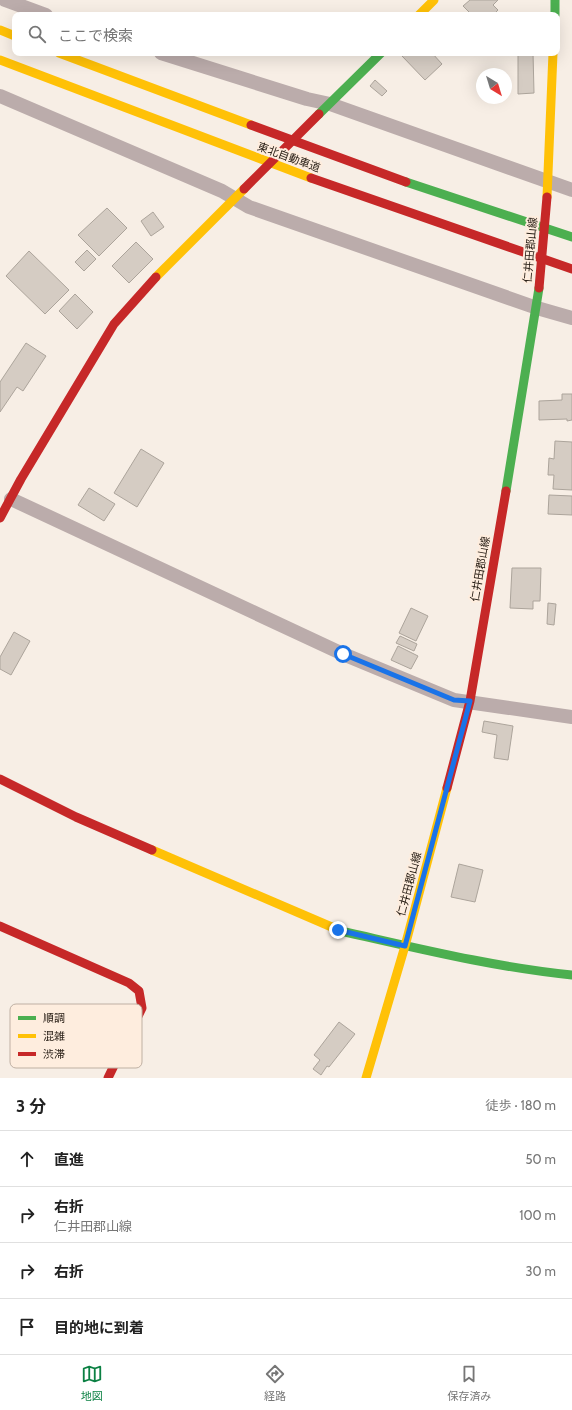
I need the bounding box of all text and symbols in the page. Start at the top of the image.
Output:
search box [12,12,560,56]
icon: search [26,23,48,45]
text: ここで検索 [58,27,133,45]
north arrow [476,68,512,104]
street label: 東北自動車道 [256,139,322,175]
street label: 仁井田郡山線 [520,217,540,283]
street label: 仁井田郡山線 [467,535,493,603]
route start [334,645,352,663]
street label: 仁井田郡山線 [394,850,424,918]
route end [329,921,347,939]
legend [10,1004,142,1068]
text: 順調 [43,1011,65,1025]
text: 混雑 [43,1029,65,1043]
text: 渋滞 [43,1047,65,1061]
text: 3 分 [16,1096,46,1116]
text: 徒歩 · 180 m [486,1097,556,1113]
icon: ahead [16,1148,38,1170]
text: 直進 [54,1151,84,1169]
text: 50 m [526,1151,556,1167]
text: 右折 [54,1198,84,1216]
icon: right [16,1204,38,1226]
text: 100 m [519,1207,556,1223]
text: 仁井田郡山線 [54,1218,132,1234]
icon: right [16,1260,38,1282]
text: 右折 [54,1263,84,1281]
text: 30 m [526,1263,556,1279]
icon: arrive [16,1316,38,1338]
text: 目的地に到着 [54,1319,144,1337]
tab: 地図 [81,1363,103,1403]
tab: 経路 [264,1363,286,1403]
tab: 保存済み [447,1363,491,1403]

